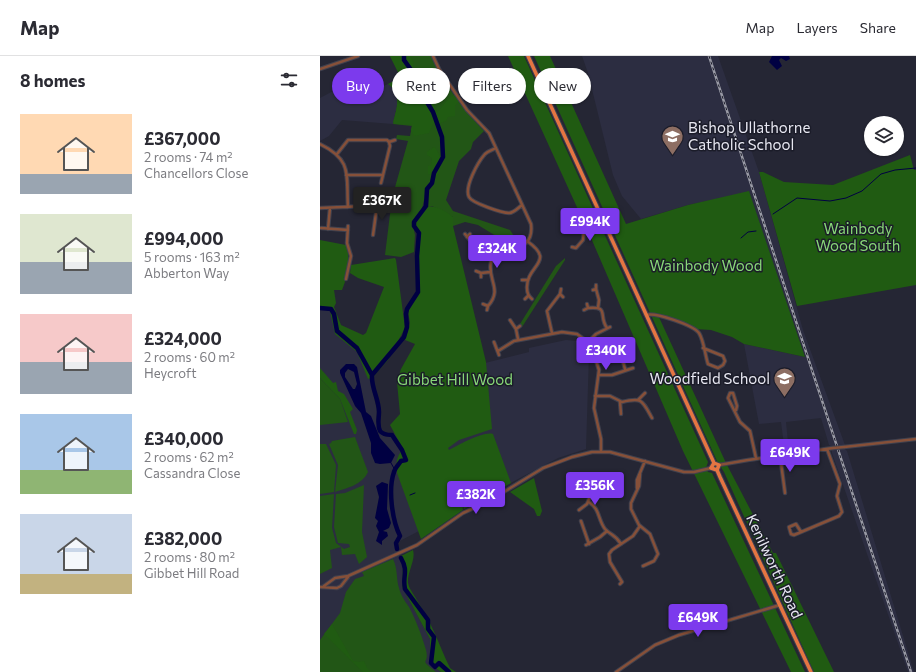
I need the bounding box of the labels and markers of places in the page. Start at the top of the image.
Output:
place label: Bishop Ullathorne Catholic School [688,118,810,153]
school or university icon: Bishop Ullathorne Catholic School [660,123,686,156]
pin: £367K [354,187,410,221]
pin: £994K [562,208,618,242]
pin: £324K [469,235,525,269]
pin: £340K [578,337,634,371]
school or university icon: Woodfield School [772,365,798,398]
place label: Woodfield School [650,369,770,387]
pin: £649K [762,439,818,473]
pin: £356K [567,472,623,506]
pin: £382K [448,481,504,515]
pin: £649K [670,604,726,638]

